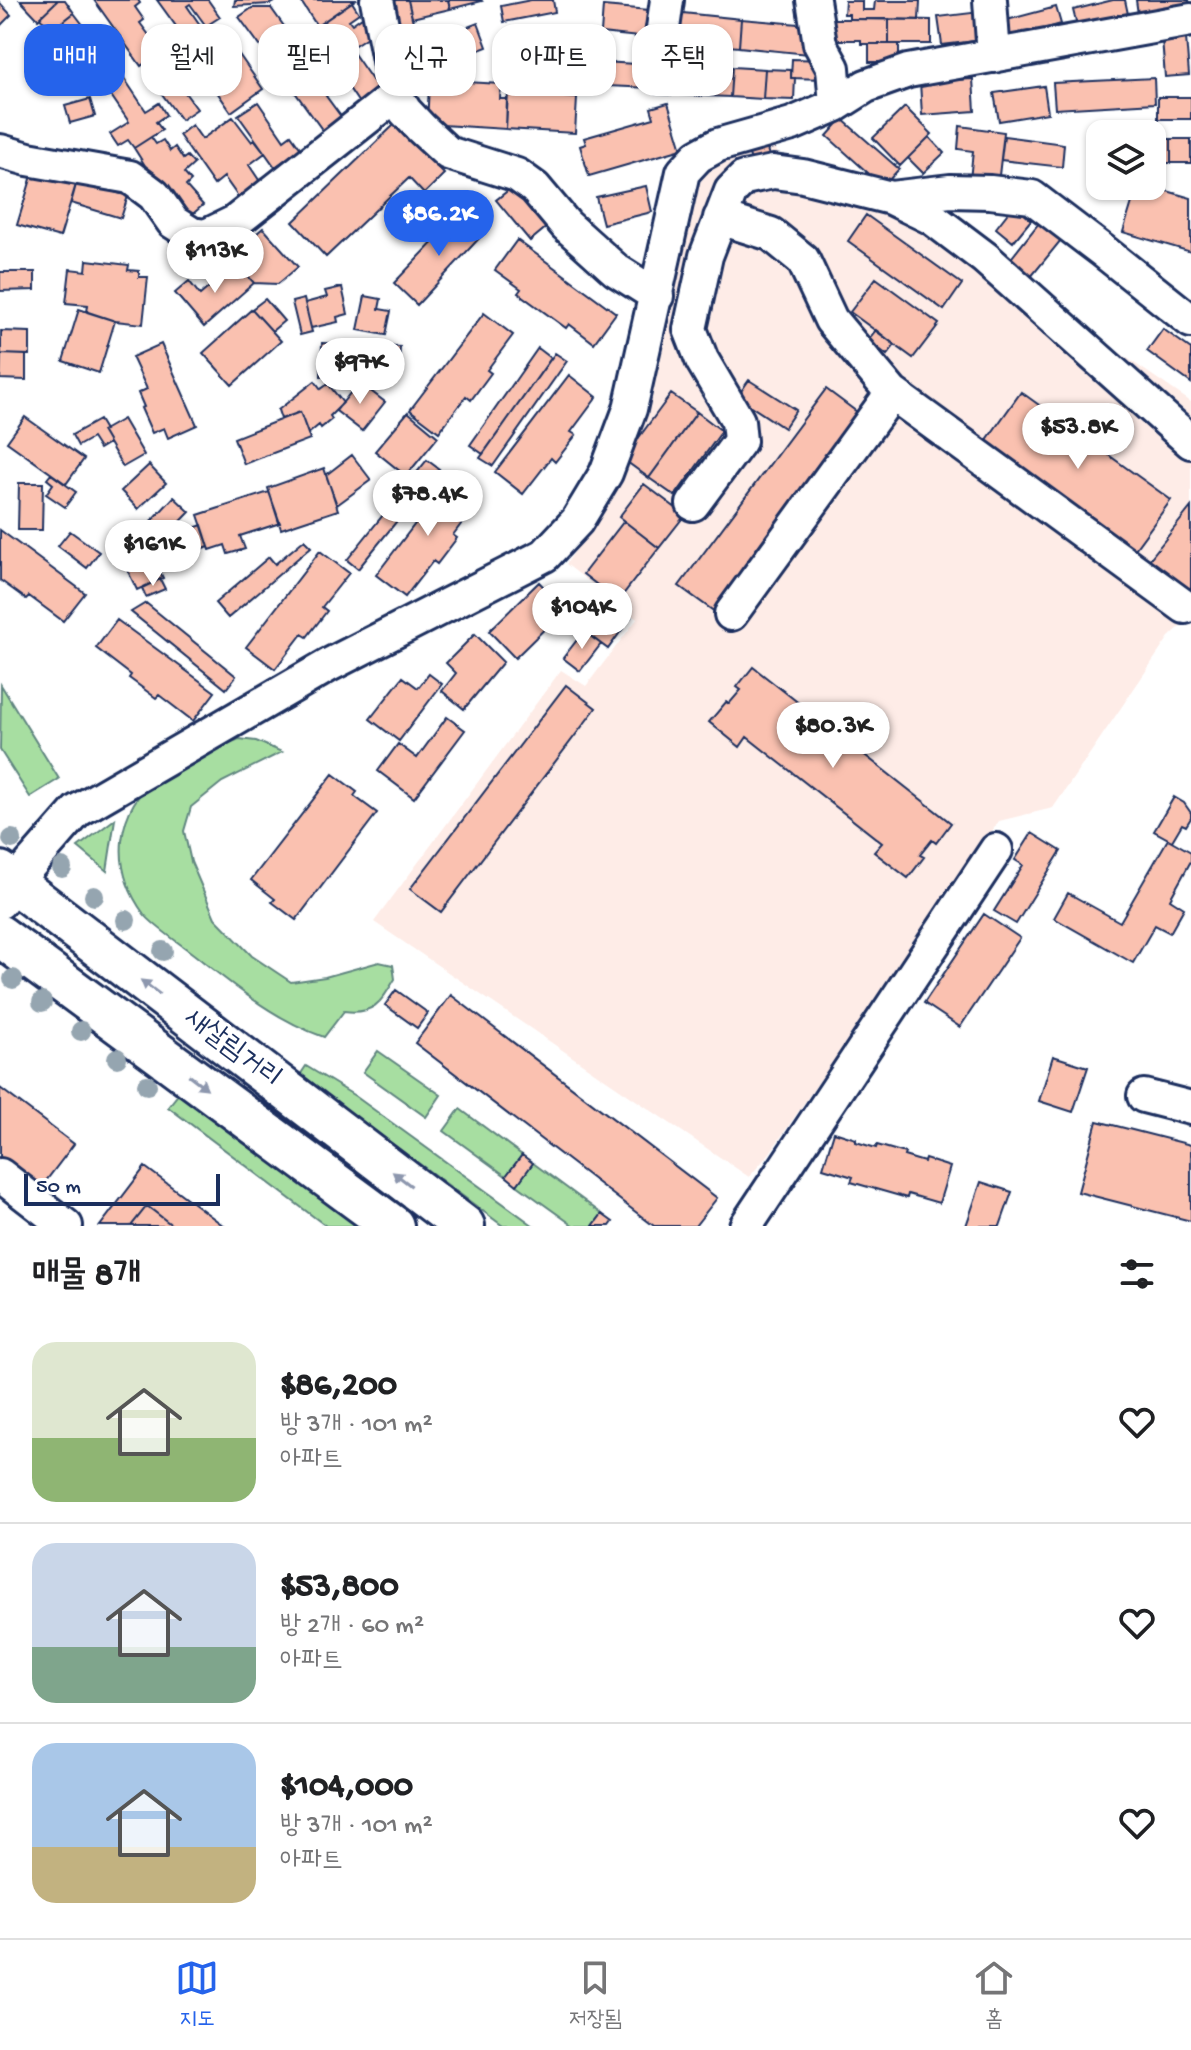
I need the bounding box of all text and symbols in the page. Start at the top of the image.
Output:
chip: 매매 [24,24,125,96]
chip: 월세 [141,24,242,96]
chip: 필터 [258,24,359,96]
chip: 신규 [375,24,476,96]
chip: 아파트 [492,24,616,96]
chip: 주택 [632,24,733,96]
map controls [1086,120,1166,200]
button: layers [1086,120,1166,200]
pin: $86.2K [374,190,504,258]
text: $86.2K [402,200,476,231]
pin: $113K [159,227,271,295]
text: $113K [185,237,245,268]
pin: $97K [313,338,407,406]
text: $97K [334,348,386,379]
pin: $53.8K [1013,403,1143,471]
text: $53.8K [1040,413,1116,444]
pin: $78.4K [363,470,493,538]
text: $78.4K [391,480,465,511]
pin: $161K [97,520,209,588]
text: $161K [123,530,183,561]
pin: $104K [526,583,638,651]
text: $104K [550,593,614,624]
pin: $80.3K [768,702,898,770]
text: $80.3K [795,712,871,743]
one-way arrow [140,980,160,996]
street label: 새살림거리 [177,1002,287,1096]
one-way arrow [188,1073,208,1089]
scale bar [24,1170,220,1206]
one-way arrow [392,1171,412,1187]
text: 50 m [36,1175,81,1201]
icon: filters [1115,1252,1159,1296]
text: 매물 8개 [32,1257,141,1297]
text: $86,200 [280,1367,397,1407]
icon: home [96,1374,192,1470]
icon: heart [1115,1400,1159,1444]
text: 방 3개 · 101 m² [280,1411,433,1442]
text: 아파트 [280,1446,343,1477]
text: $53,800 [280,1568,399,1608]
icon: home [96,1575,192,1671]
icon: heart [1115,1601,1159,1645]
text: 방 2개 · 60 m² [280,1612,424,1643]
text: 아파트 [280,1647,343,1678]
text: $104,000 [280,1768,413,1808]
icon: home [96,1775,192,1871]
icon: heart [1115,1801,1159,1845]
text: 방 3개 · 101 m² [280,1812,433,1843]
text: 아파트 [280,1847,343,1878]
tab: 지도 [175,1956,219,2034]
tab: 저장됨 [569,1956,622,2034]
tab: 홈 [972,1956,1016,2034]

